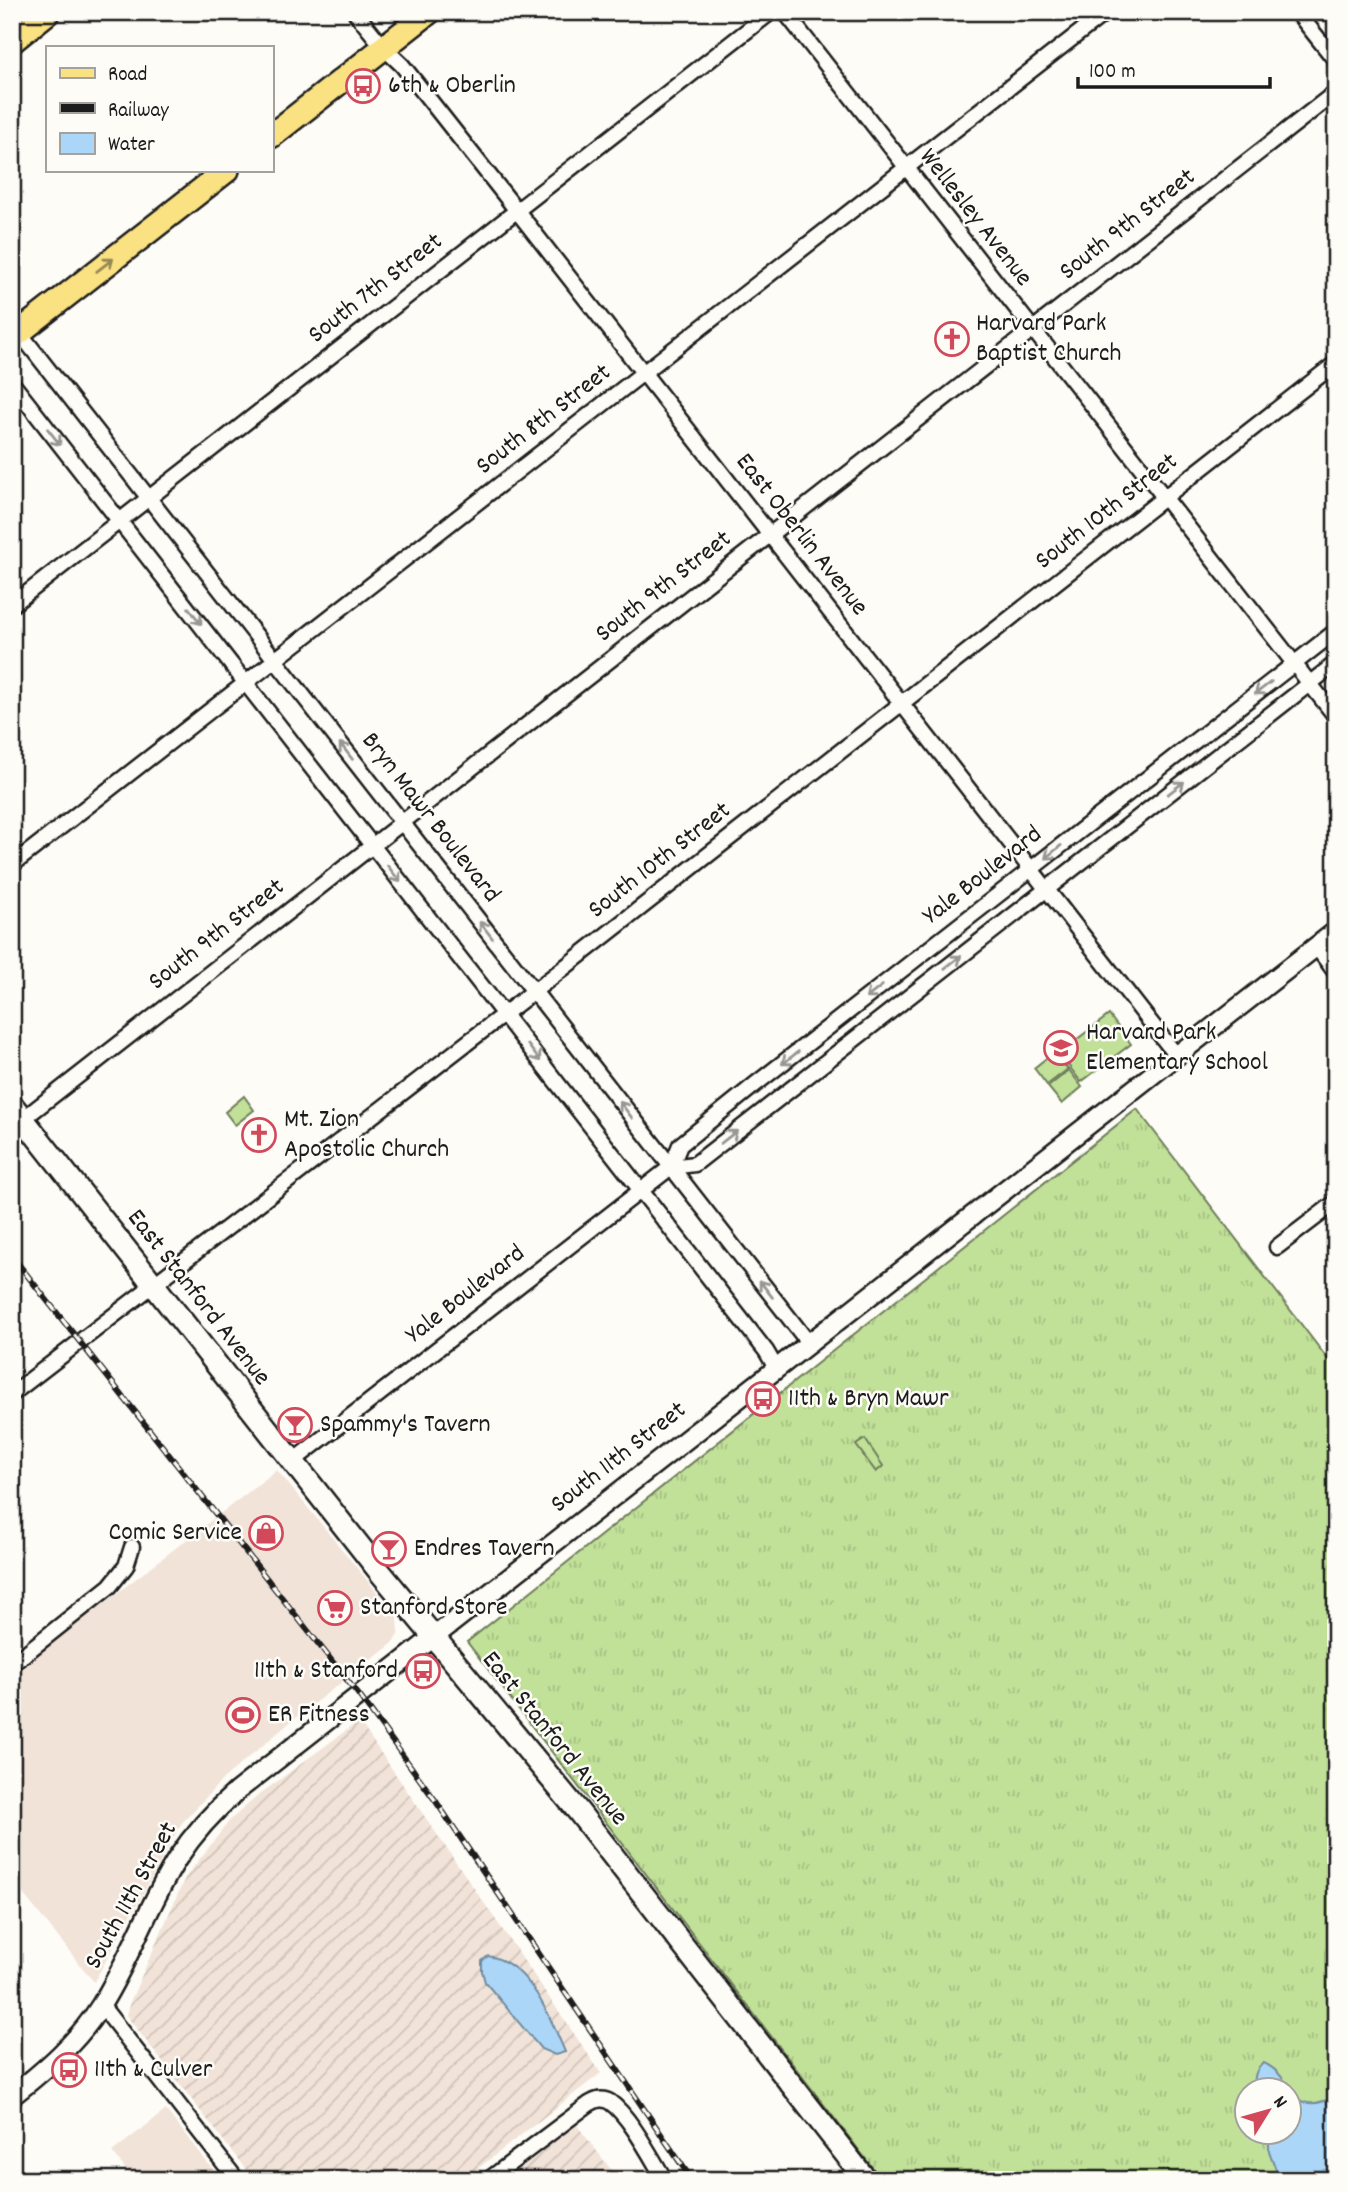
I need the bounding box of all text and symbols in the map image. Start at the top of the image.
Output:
legend [46,46,273,172]
scale bar [1078,46,1271,90]
text: 100 m [1089,58,1136,88]
text: Road [108,61,147,91]
bus stop icon: 6th & Oberlin [344,67,382,105]
place label: 6th & Oberlin [388,68,516,105]
text: Railway [108,97,169,127]
text: Water [108,131,155,161]
street label: Wellesley Avenue [909,141,1041,295]
street label: South 9th Street [1052,160,1204,290]
street label: South 7th Street [301,224,452,354]
one-way arrow [96,257,114,272]
place label: Harvard Park Baptist Church [976,306,1121,373]
church icon: Harvard Park Baptist Church [933,320,971,358]
street label: South 8th Street [468,355,620,485]
one-way arrow [47,427,62,446]
street label: South 10th Street [1028,444,1187,580]
street label: East Oberlin Avenue [726,446,876,624]
street label: South 9th Street [588,522,740,652]
one-way arrow [187,607,202,625]
one-way arrow [1254,681,1272,696]
street label: Bryn Mawr Boulevard [351,725,509,911]
one-way arrow [339,742,354,760]
one-way arrow [1166,781,1184,796]
street label: South 10th Street [581,793,740,929]
street label: Yale Boulevard [915,817,1051,935]
one-way arrow [1045,844,1063,859]
one-way arrow [386,864,401,882]
street label: South 9th Street [141,870,293,1000]
one-way arrow [479,921,494,940]
one-way arrow [944,955,962,970]
one-way arrow [865,984,884,999]
place label: Harvard Park Elementary School [1086,1015,1268,1082]
school or university icon: Harvard Park Elementary School [1042,1029,1080,1067]
one-way arrow [526,1043,541,1062]
one-way arrow [781,1050,800,1065]
one-way arrow [618,1101,633,1119]
place label: Mt. Zion Apostolic Church [284,1102,449,1169]
church icon: Mt. Zion Apostolic Church [240,1116,278,1154]
one-way arrow [720,1130,738,1145]
street label: East Stanford Avenue [117,1202,279,1394]
street label: Yale Boulevard [398,1236,534,1354]
one-way arrow [759,1280,774,1298]
bus stop icon: 11th & Bryn Mawr [744,1380,782,1418]
place label: 11th & Bryn Mawr [788,1381,949,1418]
street label: South 11th Street [543,1393,695,1523]
bar icon: Spammy's Tavern [276,1406,314,1444]
place label: Spammy's Tavern [320,1407,490,1444]
shop icon: Comic Service [247,1514,285,1552]
place label: Comic Service [109,1515,242,1552]
bar icon: Endres Tavern [370,1530,408,1568]
place label: Endres Tavern [414,1531,555,1568]
supermarket icon: Stanford Store [316,1589,354,1627]
place label: Stanford Store [360,1590,508,1627]
street label: East Stanford Avenue [472,1644,636,1834]
bus stop icon: 11th & Stanford [404,1652,442,1690]
place label: 11th & Stanford [254,1653,398,1690]
sports icon: ER Fitness [224,1696,262,1734]
place label: ER Fitness [268,1697,370,1734]
street label: South 11th Street [76,1815,188,1977]
bus stop icon: 11th & Culver [50,2051,88,2089]
place label: 11th & Culver [94,2052,213,2089]
north arrow [1232,2076,1302,2146]
text: N [1265,2091,1292,2115]

